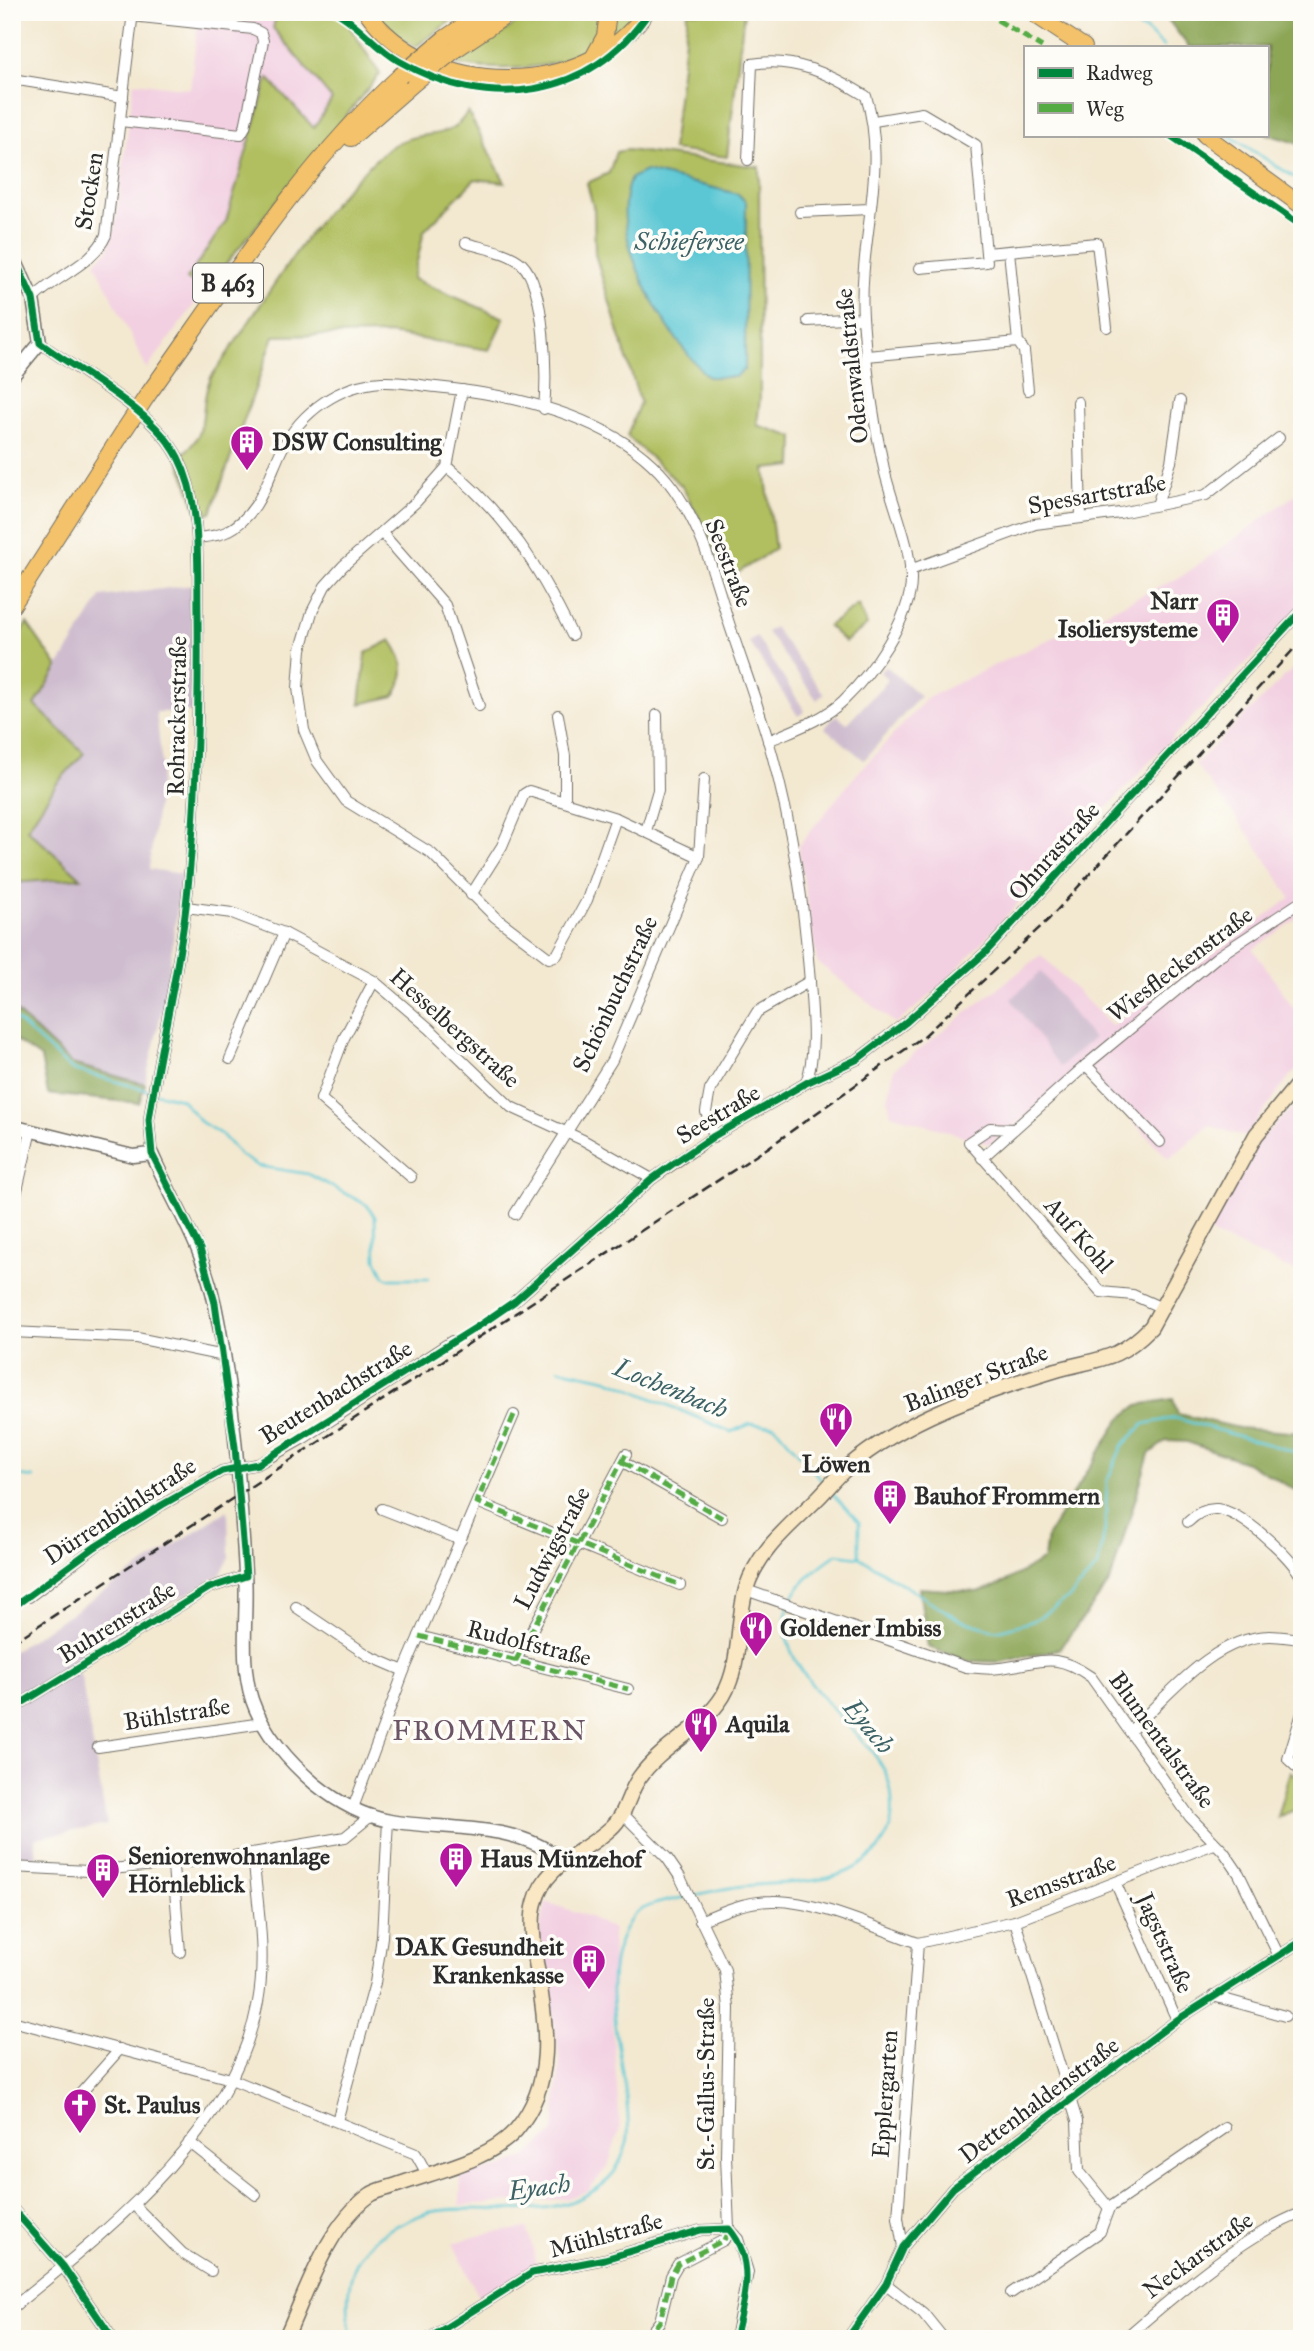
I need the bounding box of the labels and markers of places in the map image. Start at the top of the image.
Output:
building icon: DSW Consulting [228,423,266,472]
place label: DSW Consulting [272,427,442,457]
place label: Narr Isoliersysteme [1058,586,1199,644]
building icon: Narr Isoliersysteme [1204,596,1242,645]
restaurant icon: Löwen [817,1400,855,1449]
place label: Löwen [802,1449,870,1479]
building icon: Bauhof Frommern [871,1477,909,1526]
place label: Bauhof Frommern [914,1481,1100,1511]
restaurant icon: Goldener Imbiss [737,1609,775,1658]
place label: Goldener Imbiss [780,1613,942,1643]
restaurant icon: Aquila [682,1705,720,1754]
place label: Aquila [724,1709,790,1739]
building icon: Haus Münzehof [437,1840,475,1889]
place label: Seniorenwohnanlage Hörnleblick [128,1841,330,1899]
place label: Haus Münzehof [480,1844,646,1874]
building icon: Seniorenwohnanlage Hörnleblick [84,1851,122,1900]
place label: DAK Gesundheit Krankenkasse [395,1932,564,1990]
building icon: DAK Gesundheit Krankenkasse [570,1942,608,1991]
church icon: St. Paulus [61,2086,99,2135]
place label: St. Paulus [104,2090,201,2120]

